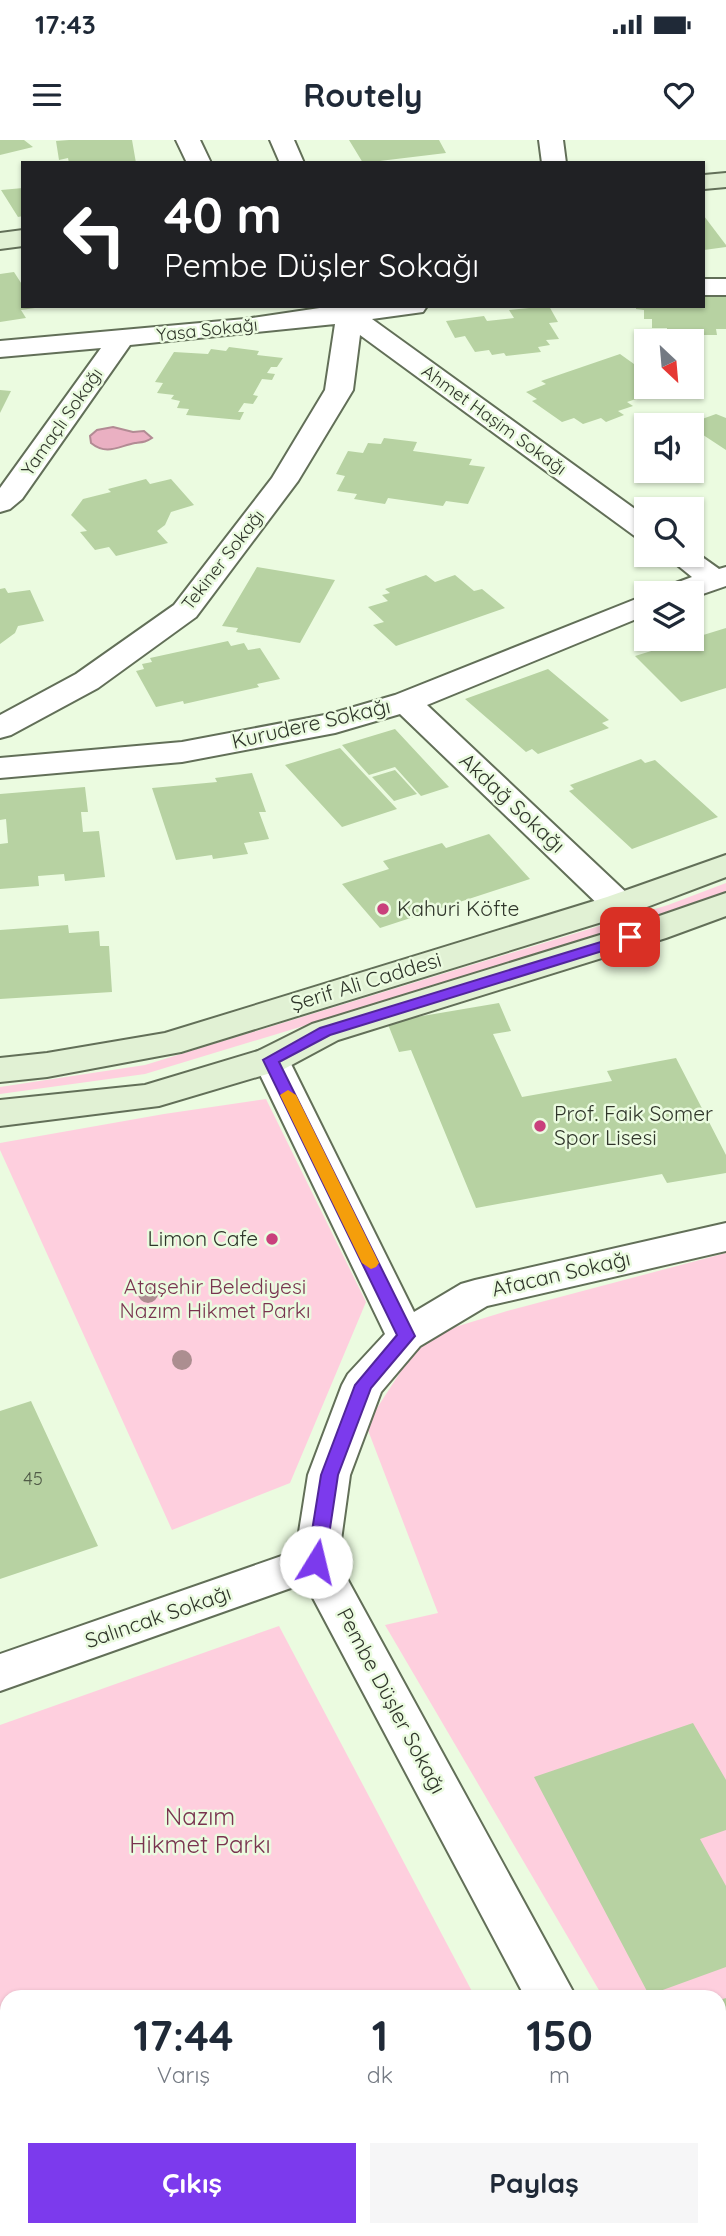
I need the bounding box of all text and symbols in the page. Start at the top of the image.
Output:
text: 17:43 [35,8,96,41]
text: Routely [303,75,423,115]
icon: menu [28,76,66,114]
icon: heart [660,76,698,114]
text: 40 m [164,184,282,245]
icon: left [49,189,140,280]
text: Pembe Düşler Sokağı [164,245,479,285]
street label: Yasa Sokağı [155,313,259,346]
north arrow [634,329,704,399]
map controls [634,329,704,651]
street label: Ahmet Haşim Sokağı [417,359,571,480]
street label: Yamaçlı Sokağı [16,363,107,480]
button: sound [634,413,704,483]
button: search [634,497,704,567]
street label: Tekiner Sokağı [176,505,269,615]
button: layers [634,581,704,651]
street label: Kurudere Sokağı [229,692,392,754]
street label: Akdağ Sokağı [455,747,571,858]
place label: Kahuri Köfte [397,895,519,921]
marker: Kahuri Köfte [375,901,391,917]
pin [600,907,660,967]
icon: arrive [611,918,649,956]
street label: Şerif Ali Caddesi [287,946,444,1016]
place label: Prof. Faik Somer Spor Lisesi [554,1100,713,1150]
marker: Prof. Faik Somer Spor Lisesi [532,1118,548,1134]
place label: Limon Cafe [148,1225,258,1251]
marker: Limon Cafe [264,1231,280,1247]
street label: Afacan Sokağı [489,1244,633,1302]
park label: Ataşehir Belediyesi Nazım Hikmet Parkı [119,1273,311,1323]
house number: 45 [23,1467,43,1490]
position arrow [279,1525,353,1599]
street label: Salıncak Sokağı [81,1579,234,1653]
street label: Pembe Düşler Sokağı [332,1603,452,1798]
park label: Nazım Hikmet Parkı [129,1801,271,1859]
text: 17:44 [133,2009,234,2062]
text: 1 [372,2009,388,2062]
text: 150 [526,2009,593,2062]
text: Varış [157,2060,210,2089]
text: dk [367,2060,393,2089]
text: m [549,2060,570,2089]
button: Çıkış [28,2143,356,2223]
button: Paylaş [370,2143,698,2223]

